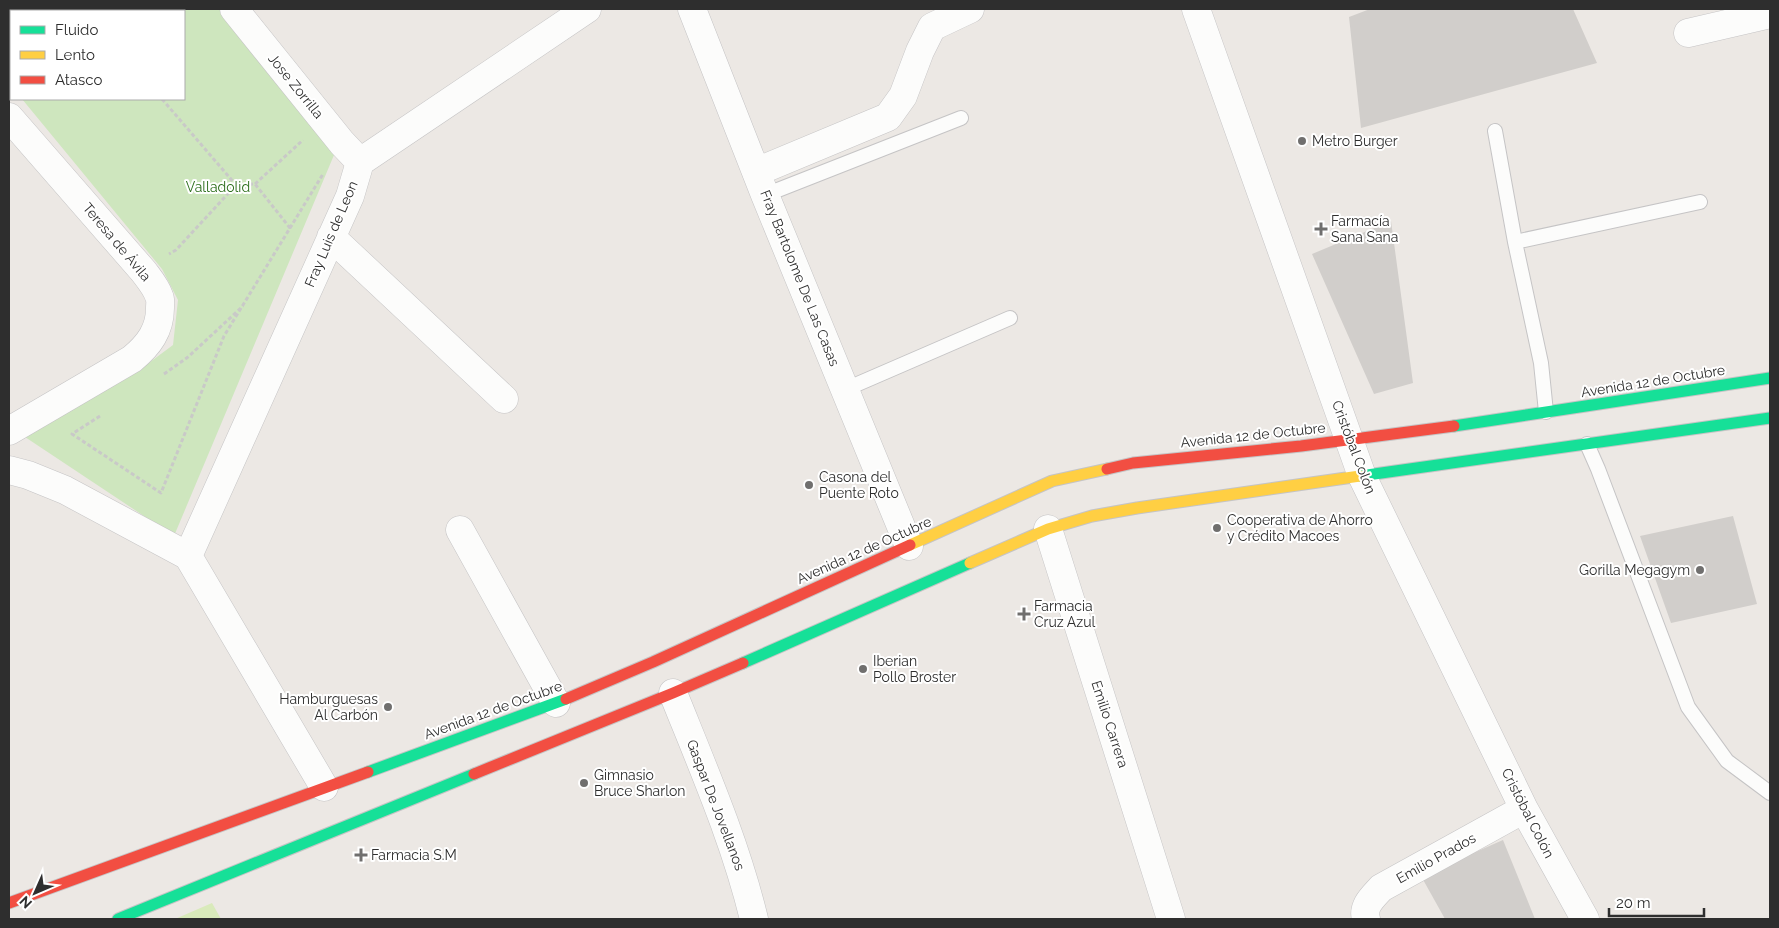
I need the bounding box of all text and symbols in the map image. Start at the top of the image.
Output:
legend [10,10,185,100]
text: Fluido [55,21,98,39]
text: Lento [55,46,95,64]
street label: Jose Zorrilla [265,50,327,122]
text: Atasco [55,71,102,89]
place label: Metro Burger [1312,133,1398,149]
marker: Metro Burger [1296,135,1308,147]
street label: Fray Luis de Leon [301,178,361,290]
park label: Valladolid [186,179,250,195]
street label: Fray Bartolome De Las Casas [757,188,843,369]
street label: Teresa de Ávila [80,199,155,284]
place label: Farmacía Sana Sana [1331,213,1398,245]
marker: Farmacía Sana Sana [1315,223,1327,235]
street label: Avenida 12 de Octubre [1580,362,1726,400]
street label: Cristóbal Colón [1329,398,1379,496]
street label: Avenida 12 de Octubre [1180,419,1326,451]
place label: Casona del Puente Roto [819,469,899,501]
marker: Casona del Puente Roto [803,479,815,491]
place label: Cooperativa de Ahorro y Crédito Macoes [1227,512,1373,544]
street label: Avenida 12 de Octubre [794,513,934,587]
marker: Cooperativa de Ahorro y Crédito Macoes [1211,522,1223,534]
place label: Gorilla Megagym [1579,562,1690,578]
marker: Gorilla Megagym [1694,564,1706,576]
place label: Farmacia Cruz Azul [1034,598,1096,630]
marker: Farmacia Cruz Azul [1018,608,1030,620]
place label: Iberian Pollo Broster [873,653,956,685]
marker: Iberian Pollo Broster [857,663,869,675]
street label: Avenida 12 de Octubre [422,678,564,742]
street label: Emilio Carrera [1088,678,1132,770]
place label: Hamburguesas Al Carbón [279,691,378,723]
marker: Hamburguesas Al Carbón [382,701,394,713]
street label: Gaspar De Jovellanos [684,737,748,873]
street label: Cristóbal Colón [1498,765,1558,861]
place label: Gimnasio Bruce Sharlon [594,767,685,799]
marker: Gimnasio Bruce Sharlon [578,777,590,789]
street label: Emilio Prados [1394,830,1479,886]
place label: Farmacia S.M [371,847,457,863]
marker: Farmacia S.M [355,849,367,861]
north arrow [10,868,60,918]
scale bar [1609,886,1704,918]
text: N [16,893,35,912]
text: 20 m [1616,894,1651,912]

